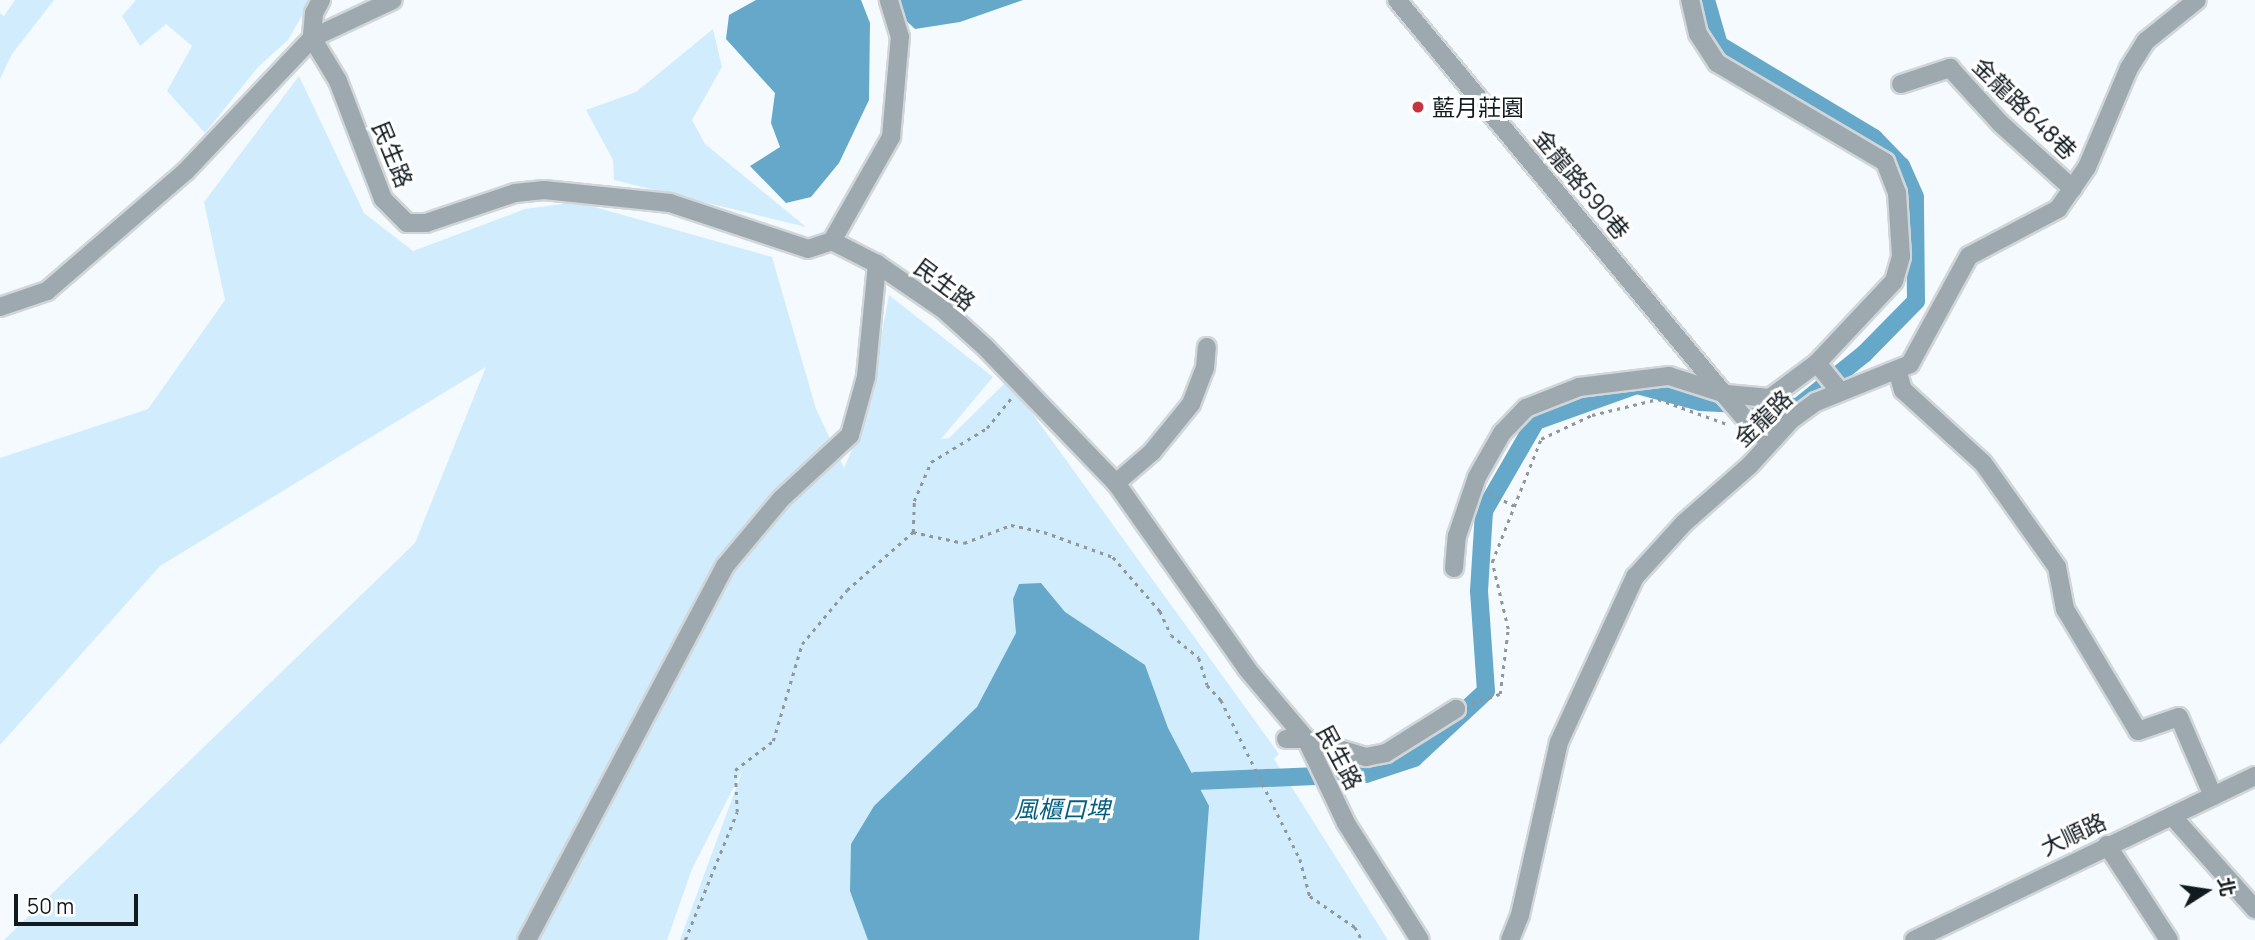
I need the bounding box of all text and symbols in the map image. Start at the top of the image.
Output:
street label: 金龍路648巷 [1968,52,2082,164]
place label: 藍月莊園 [1432,93,1524,121]
marker: 藍月莊園 [1410,99,1426,115]
street label: 民生路 [367,117,419,191]
street label: 金龍路590巷 [1528,124,1636,244]
street label: 民生路 [909,252,981,316]
street label: 金龍路 [1729,384,1797,452]
street label: 民生路 [1312,720,1368,794]
water label: 風櫃口埤 [1014,795,1110,823]
street label: 大順路 [2036,807,2110,861]
north arrow [2171,856,2241,926]
text: 北 [2212,875,2241,899]
scale bar [18,880,142,924]
text: 50 m [27,892,74,920]

